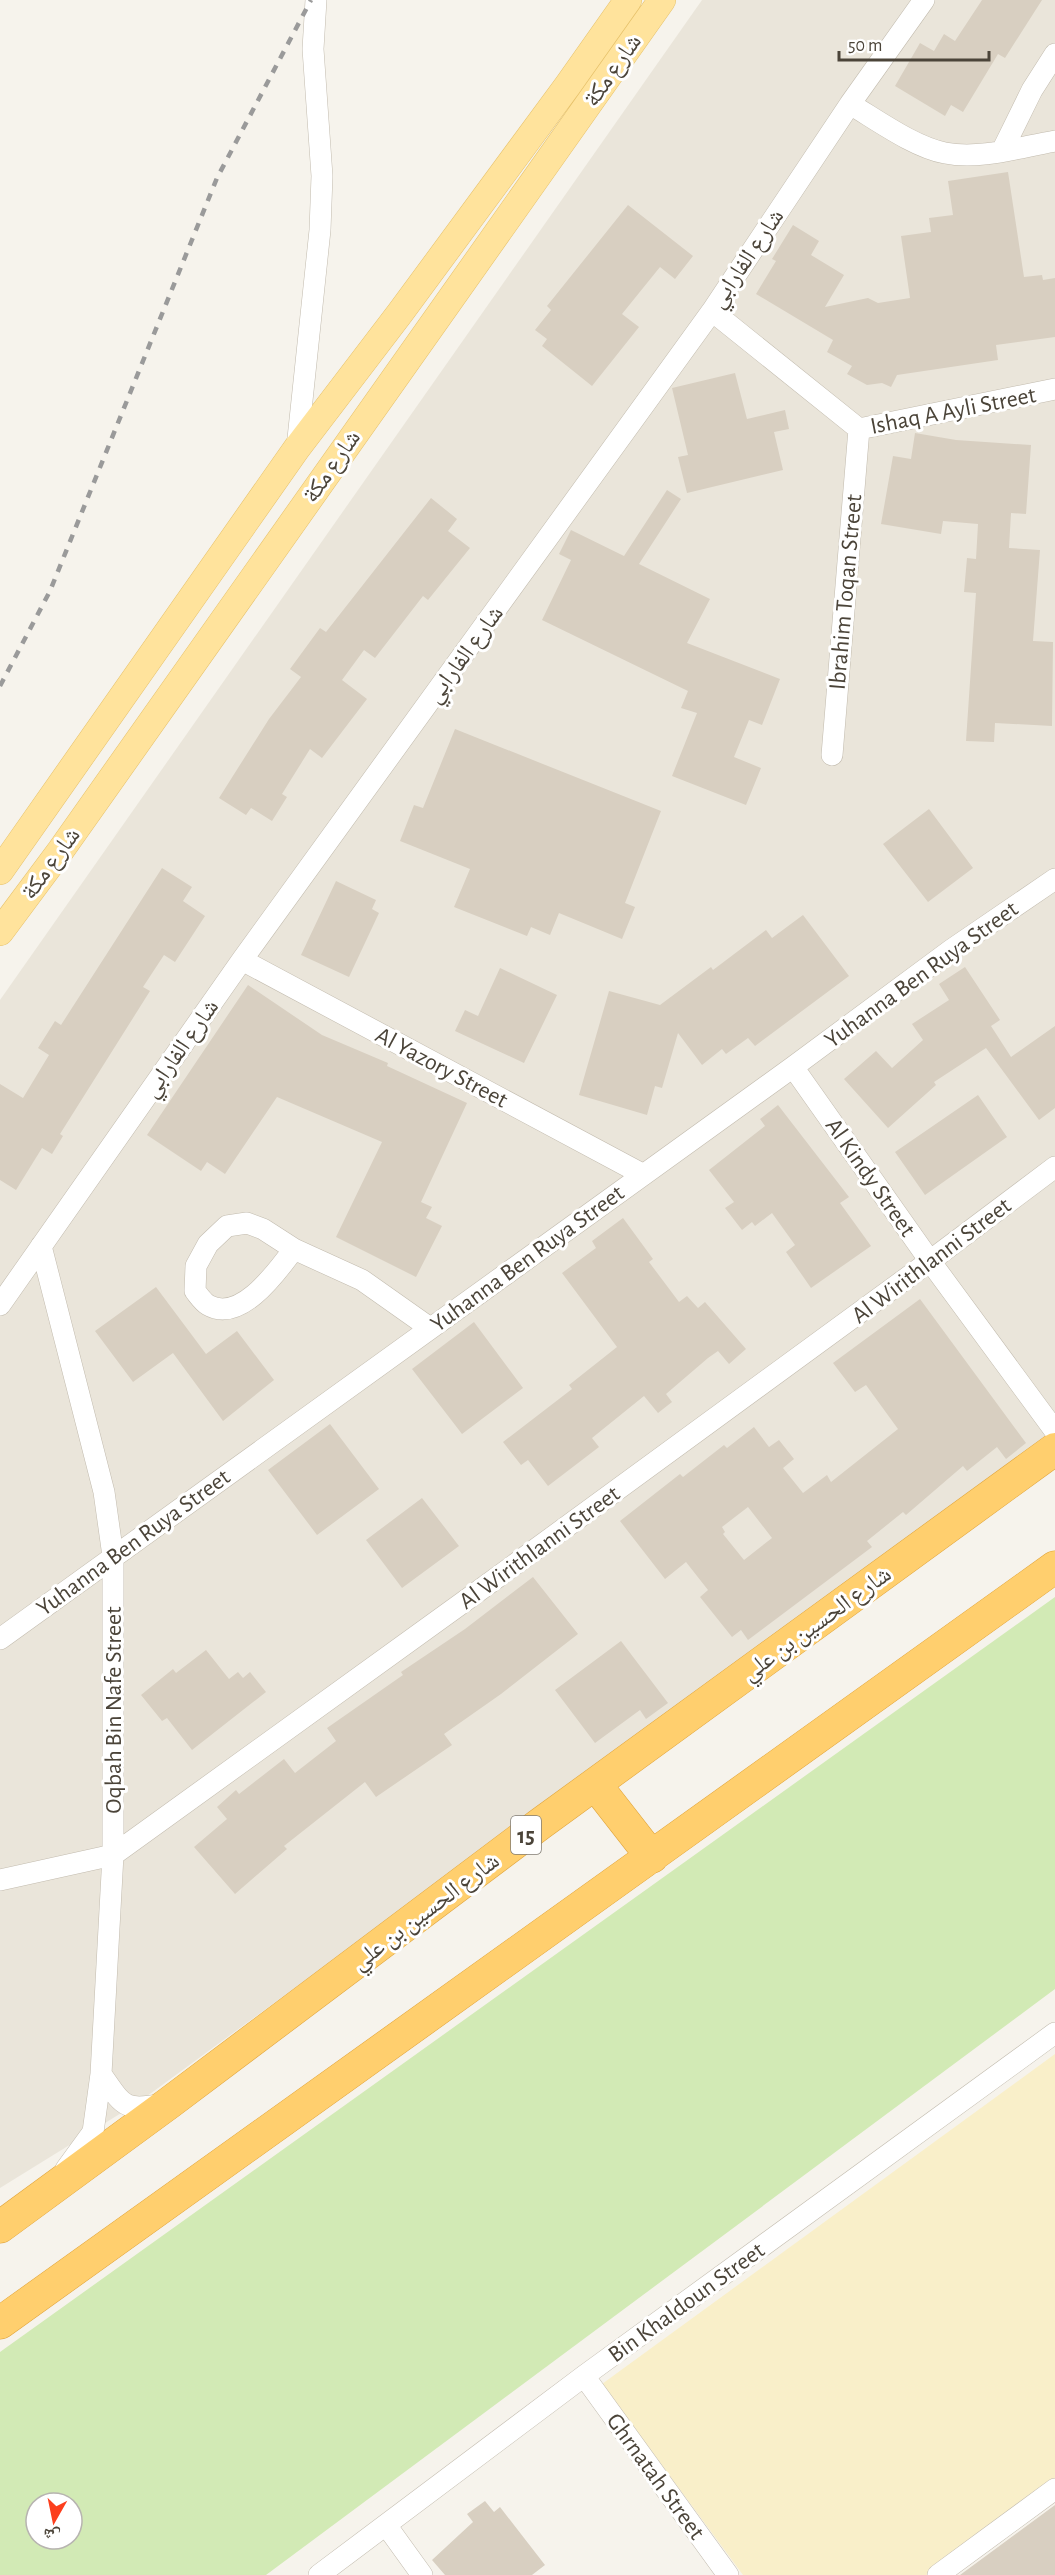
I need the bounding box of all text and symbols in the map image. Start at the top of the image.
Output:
scale bar [839,24,989,62]
street label: شارع مكة [579,30,648,112]
text: 50 m [848,37,882,55]
street label: شارع الفارابي [705,205,794,316]
street label: Ishaq A Ayli Street [868,383,1038,439]
street label: شارع مكة [298,426,367,508]
street label: Ibrahim Toqan Street [825,493,867,691]
street label: شارع الفارابي [422,601,513,711]
street label: شارع مكة [17,823,86,905]
street label: Yuhanna Ben Ruya Street [820,897,1023,1053]
street label: شارع الفارابي [138,995,228,1106]
street label: Al Yazory Street [372,1023,512,1113]
street label: Al Kindy Street [821,1114,920,1241]
street label: Yuhanna Ben Ruya Street [426,1181,629,1337]
street label: Al Wirithlanni Street [848,1193,1016,1328]
street label: Yuhanna Ben Ruya Street [32,1465,235,1621]
street label: Al Wirithlanni Street [455,1481,625,1614]
street label: شارع الحسين بن علي [738,1562,899,1691]
street label: Oqbah Bin Nafe Street [102,1606,126,1814]
road number: 15 [511,1816,541,1854]
street label: شارع الحسين بن علي [347,1849,508,1980]
street label: Bin Khaldoun Street [604,2238,769,2367]
street label: Ghrnatah Street [602,2409,709,2544]
north arrow [24,2491,84,2551]
text: ش [42,2525,62,2544]

